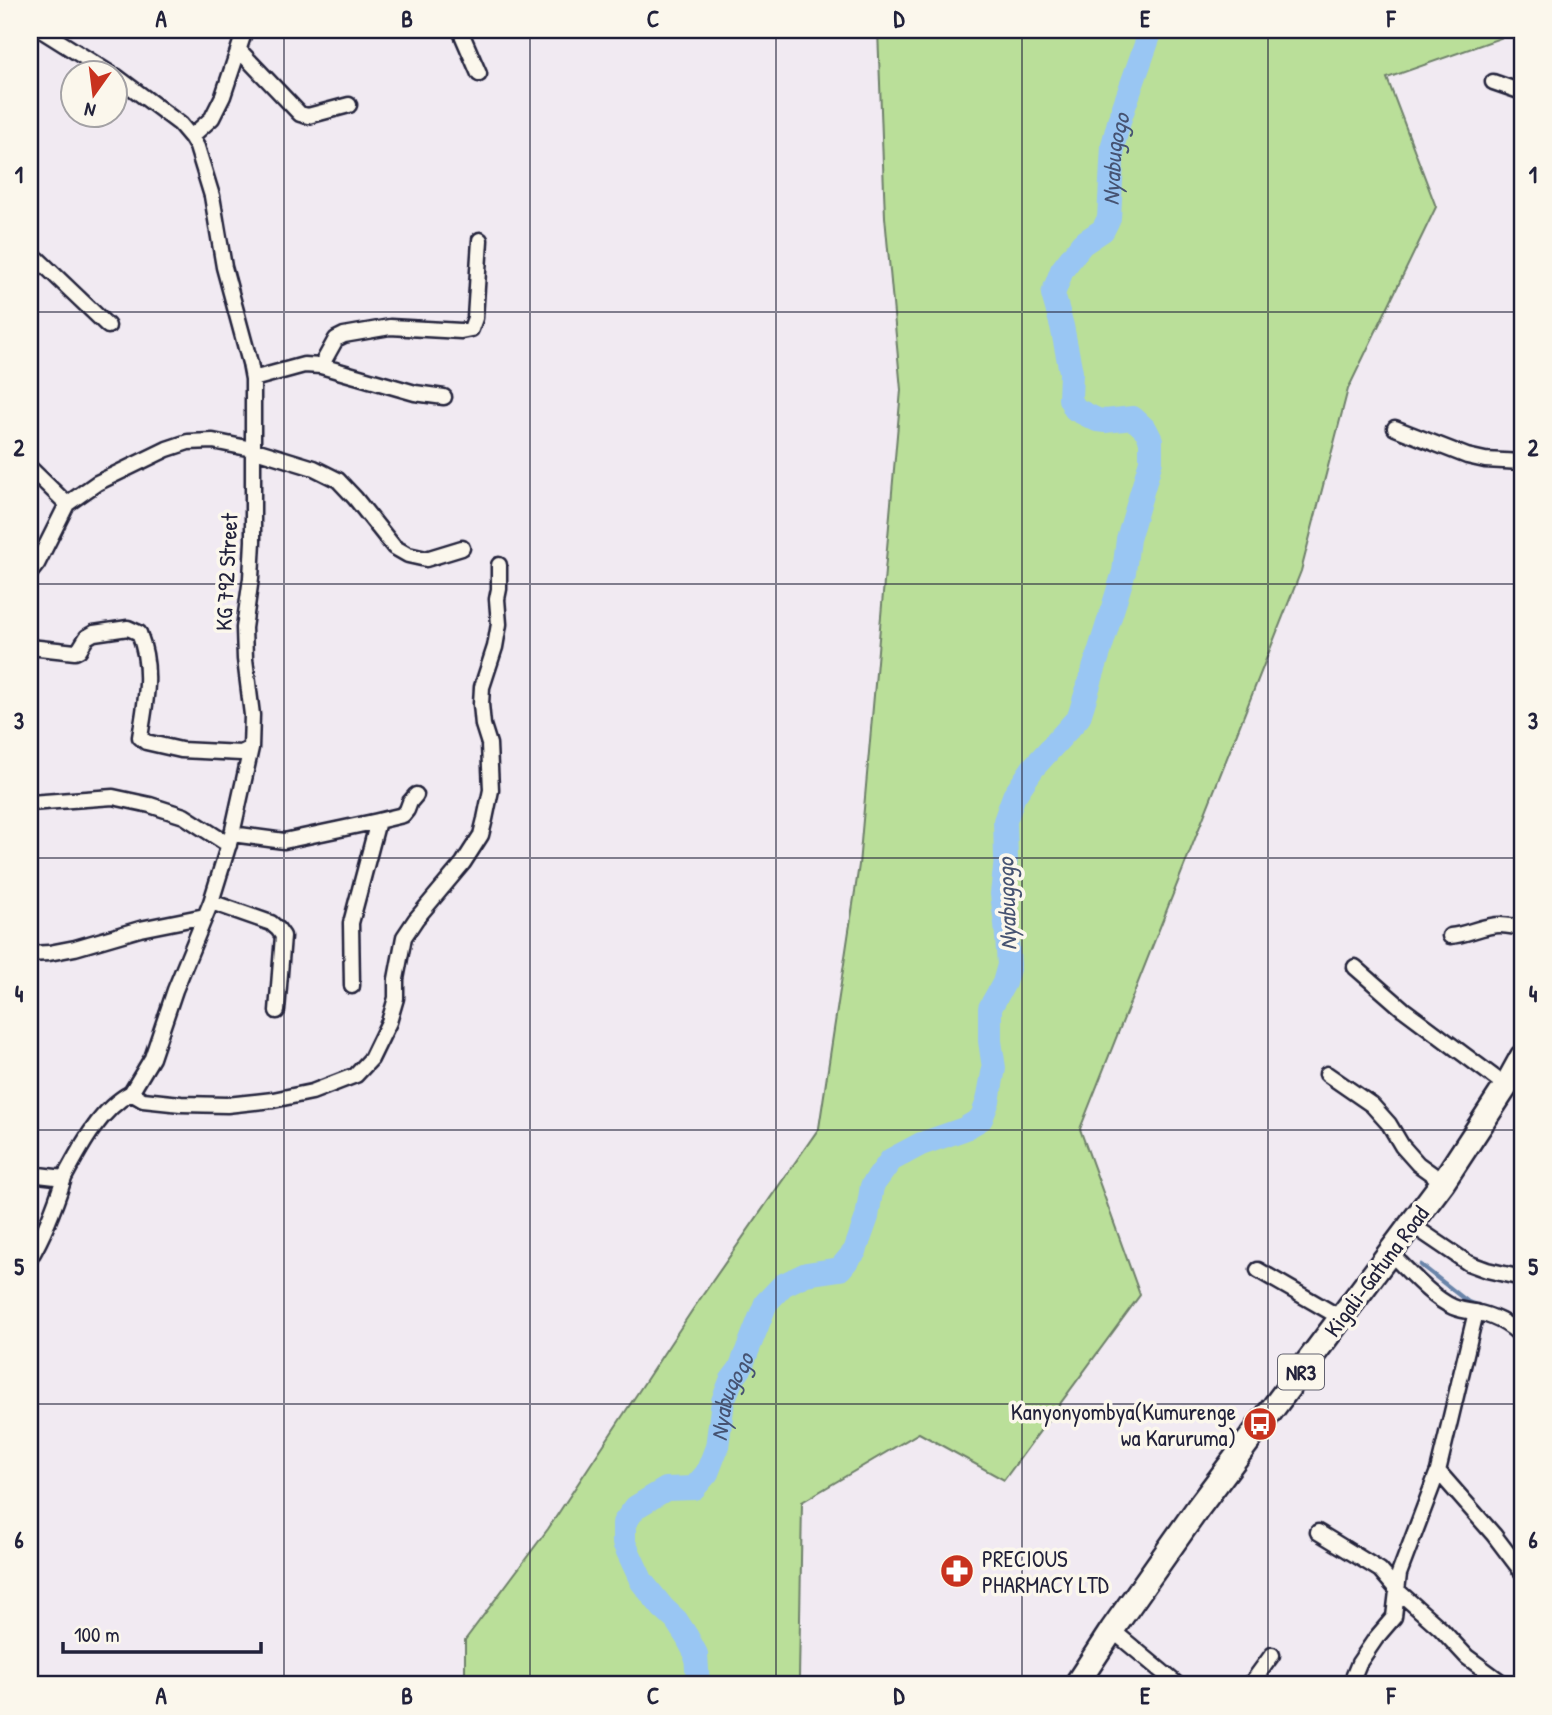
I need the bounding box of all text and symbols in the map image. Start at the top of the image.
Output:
text: A [155,3,167,34]
text: B [401,3,413,34]
text: C [647,3,659,34]
text: D [894,3,906,34]
text: E [1140,3,1151,34]
text: F [1386,3,1397,34]
north arrow [60,60,130,130]
text: N [82,97,98,124]
water label: Nyabugogo [1094,107,1137,206]
text: 1 [15,159,23,190]
text: 1 [1529,159,1537,190]
text: 2 [14,432,25,463]
text: 2 [1528,432,1539,463]
street label: KG 792 Street [207,511,245,632]
text: 3 [14,705,24,736]
text: 3 [1528,705,1538,736]
water label: Nyabugogo [988,855,1025,951]
text: 4 [15,978,24,1009]
text: 4 [1529,978,1538,1009]
street label: Kigali-Gatuna Road [1317,1199,1436,1343]
text: 5 [14,1251,24,1282]
text: 5 [1528,1251,1538,1282]
water label: Nyabugogo [702,1346,762,1443]
road number: NR3 [1278,1354,1324,1390]
place label: Kanyonyombya(Kumurenge wa Karuruma) [1011,1396,1236,1453]
bus stop icon: Kanyonyombya(Kumurenge wa Karuruma) [1241,1405,1279,1443]
text: 6 [14,1524,24,1555]
text: 6 [1528,1524,1538,1555]
place label: PRECIOUS PHARMACY LTD [982,1543,1109,1600]
pharmacy icon: PRECIOUS PHARMACY LTD [938,1552,976,1590]
scale bar [63,1610,261,1654]
text: 100 m [74,1620,120,1649]
text: A [155,1680,167,1711]
text: B [401,1680,413,1711]
text: C [647,1680,659,1711]
text: D [894,1680,906,1711]
text: E [1140,1680,1151,1711]
text: F [1386,1680,1397,1711]

